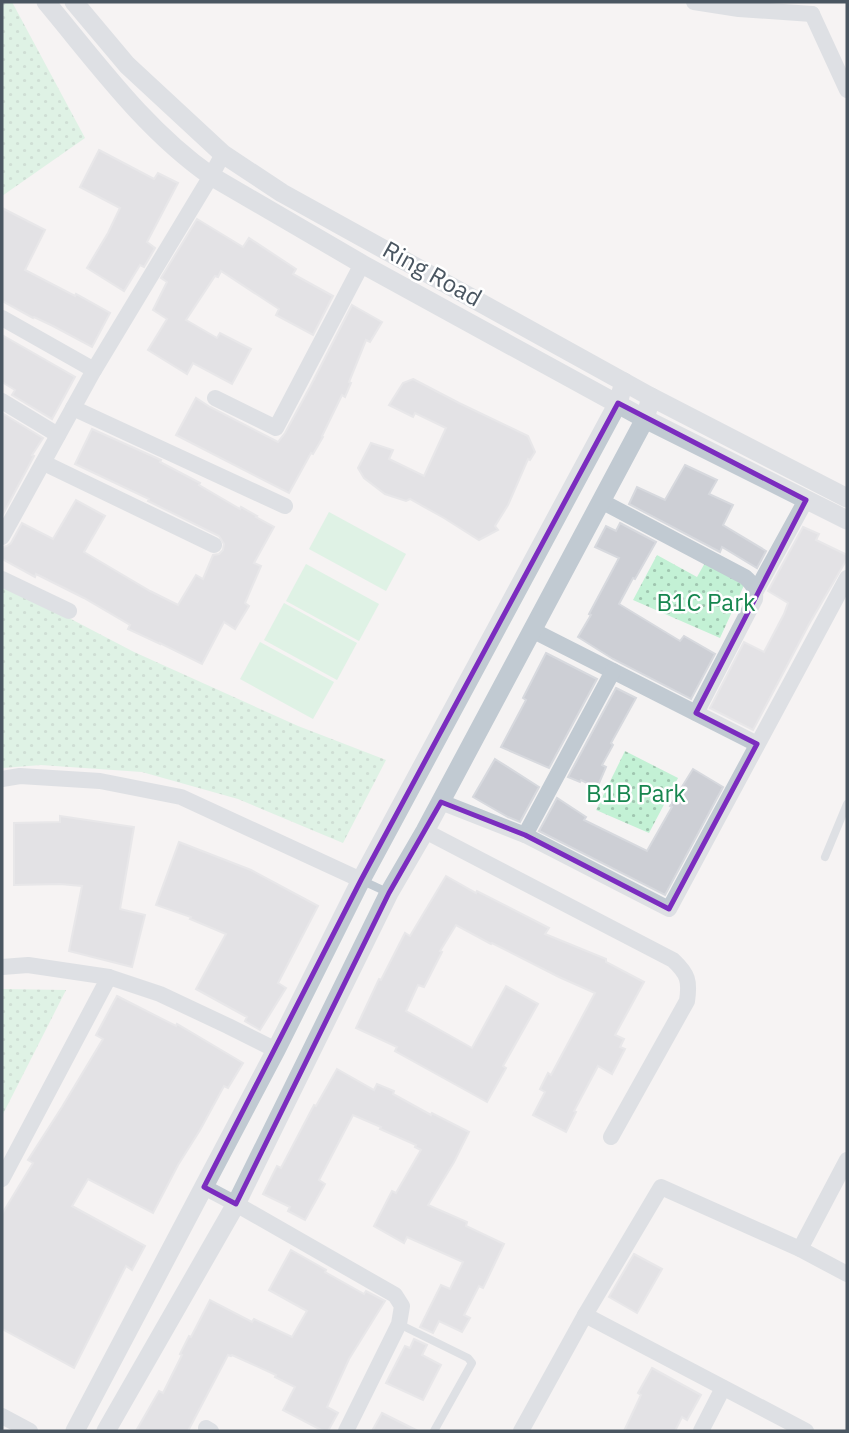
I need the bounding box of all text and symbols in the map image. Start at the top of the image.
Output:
street label: Ring Road [377,233,488,313]
park label: B1C Park [656,586,756,618]
park label: B1B Park [586,777,686,809]

